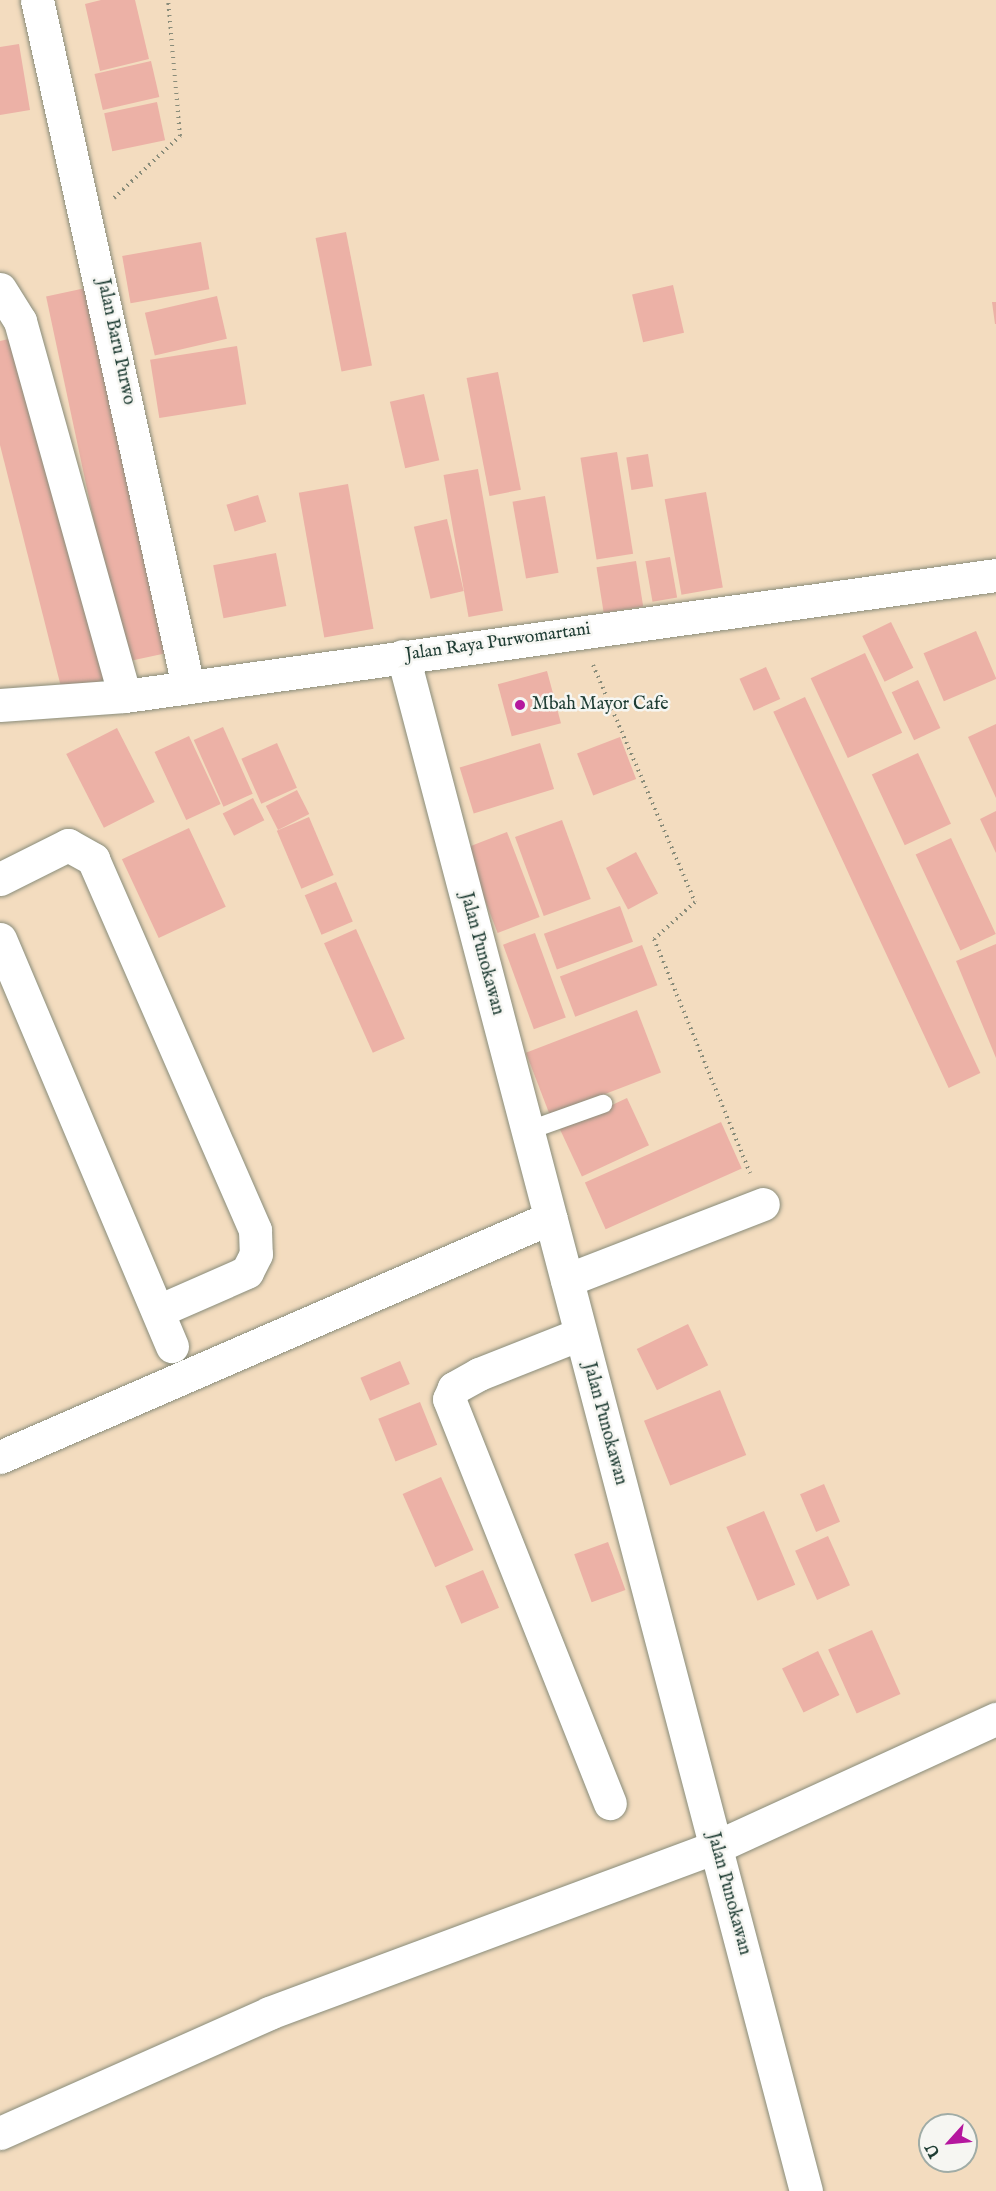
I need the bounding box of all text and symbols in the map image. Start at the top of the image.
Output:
street label: Jalan Baru Purwo [91,277,139,407]
street label: Jalan Raya Purwomartani [404,619,592,667]
place label: Mbah Mayor Cafe [532,694,668,716]
marker: Mbah Mayor Cafe [513,698,527,712]
street label: Jalan Punokawan [454,890,508,1018]
street label: Jalan Punokawan [577,1360,631,1488]
street label: Jalan Punokawan [701,1830,755,1958]
north arrow [918,2113,978,2173]
text: U [922,2140,946,2161]

